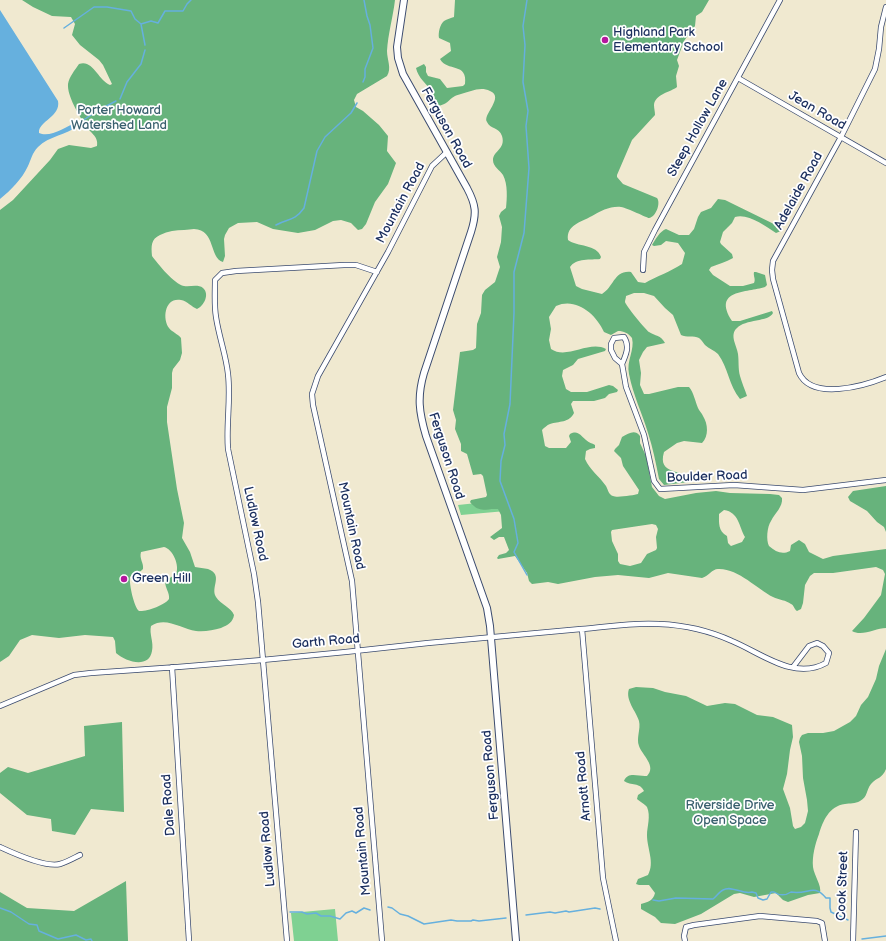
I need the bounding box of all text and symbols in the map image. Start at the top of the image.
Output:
place label: Highland Park Elementary School [613,25,723,56]
marker: Highland Park Elementary School [600,35,610,45]
street label: Steep Hollow Lane [665,76,731,180]
street label: Ferguson Road [417,85,475,171]
street label: Jean Road [785,88,849,134]
park label: Porter Howard Watershed Land [71,103,167,134]
street label: Adelaide Road [771,150,827,232]
street label: Mountain Road [373,160,429,246]
street label: Ferguson Road [425,411,467,501]
street label: Boulder Road [666,468,748,486]
street label: Mountain Road [334,481,368,571]
street label: Ludlow Road [239,485,271,563]
place label: Green Hill [132,571,191,587]
marker: Green Hill [119,574,129,584]
street label: Garth Road [291,631,361,653]
street label: Ferguson Road [479,729,503,821]
street label: Arnott Road [573,750,595,822]
street label: Dale Road [159,773,179,837]
park label: Riverside Drive Open Space [685,798,775,829]
street label: Mountain Road [351,806,375,896]
street label: Ludlow Road [257,810,279,888]
street label: Cook Street [834,851,852,921]

